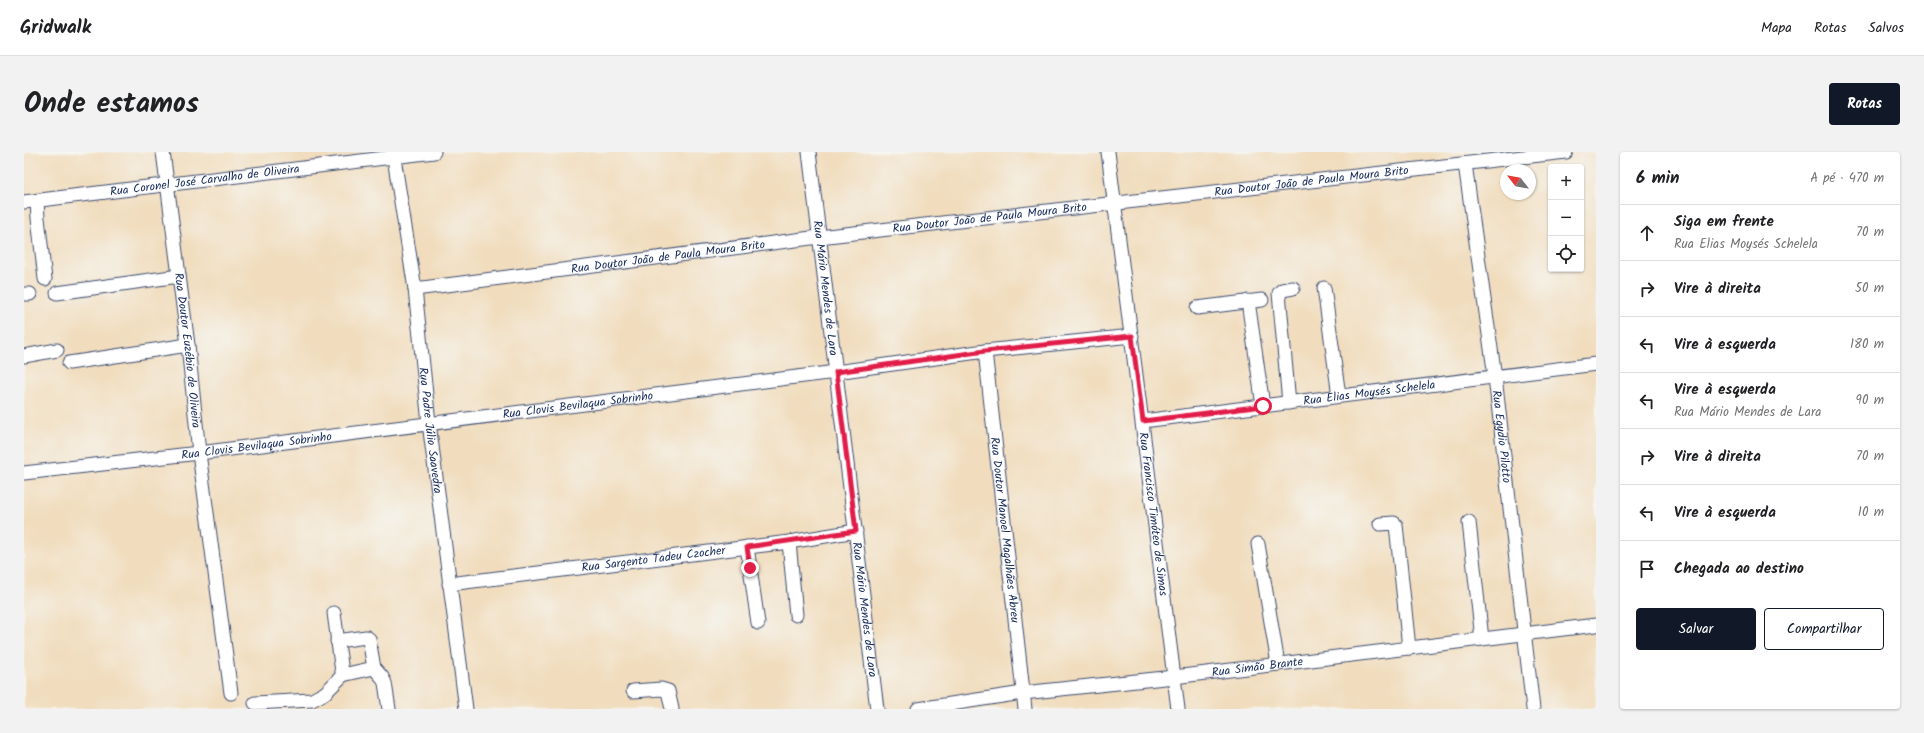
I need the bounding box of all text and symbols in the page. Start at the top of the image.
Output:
text: Gridwalk [20,13,91,43]
text: Mapa [1761,17,1792,39]
text: Rotas [1814,17,1846,39]
text: Salvos [1868,17,1904,39]
text: Onde estamos [24,82,199,127]
button: Rotas [1829,83,1900,125]
street label: Rua Coronel José Carvalho de Oliveira [109,159,301,201]
street label: Rua Doutor João de Paula Moura Brito [1213,161,1410,202]
north arrow [1500,164,1536,200]
map controls [1548,164,1584,272]
button: + [1548,164,1584,200]
text: 6 min [1636,165,1680,192]
text: A pé · 470 m [1810,168,1884,189]
street label: Rua Doutor João de Paula Moura Brito [891,198,1088,239]
button: − [1548,200,1584,236]
text: Siga em frente [1674,210,1774,234]
street label: Rua Mário Mendes de Lara [807,219,843,357]
icon: ahead [1636,222,1658,244]
text: 70 m [1856,222,1884,243]
text: Rua Elias Moysés Schelela [1674,234,1818,255]
street label: Rua Doutor João de Paula Moura Brito [570,235,766,279]
button: locate [1548,236,1584,272]
street label: Rua Doutor Euzébio de Oliveira [169,272,205,429]
text: Vire à direita [1674,277,1761,301]
icon: right [1636,278,1658,300]
text: 50 m [1855,278,1884,299]
text: Vire à esquerda [1674,333,1776,357]
icon: left [1636,334,1658,356]
text: 180 m [1850,334,1884,355]
street label: Rua Padre Júlio Saavedra [413,366,447,495]
street label: Rua Elias Moysés Schelela [1302,375,1437,411]
text: Vire à esquerda [1674,378,1776,402]
street label: Rua Clovis Bevilaqua Sobrinho [502,386,654,424]
street label: Rua Egydio Pilotto [1487,389,1516,484]
icon: left [1636,390,1658,412]
text: 90 m [1856,390,1884,411]
route start [1254,397,1272,415]
text: Rua Mário Mendes de Lara [1674,402,1821,423]
street label: Rua Clovis Bevilaqua Sobrinho [180,427,333,465]
street label: Rua Francisco Timóteo de Simas [1133,431,1173,597]
street label: Rua Doutor Manoel Magalhães Abreu [985,436,1024,624]
text: Vire à direita [1674,445,1761,469]
icon: right [1636,446,1658,468]
text: 70 m [1856,446,1884,467]
text: Vire à esquerda [1674,501,1776,525]
icon: left [1636,502,1658,524]
text: 10 m [1858,502,1884,523]
street label: Rua Sargento Tadeu Czocher [580,541,728,578]
street label: Rua Mário Mendes de Lara [847,541,882,679]
text: Chegada ao destino [1674,557,1804,581]
icon: arrive [1636,558,1658,580]
route end [741,559,759,577]
button: Salvar [1636,608,1756,650]
button: Compartilhar [1764,608,1884,650]
street label: Rua Simão Brante [1211,652,1305,682]

